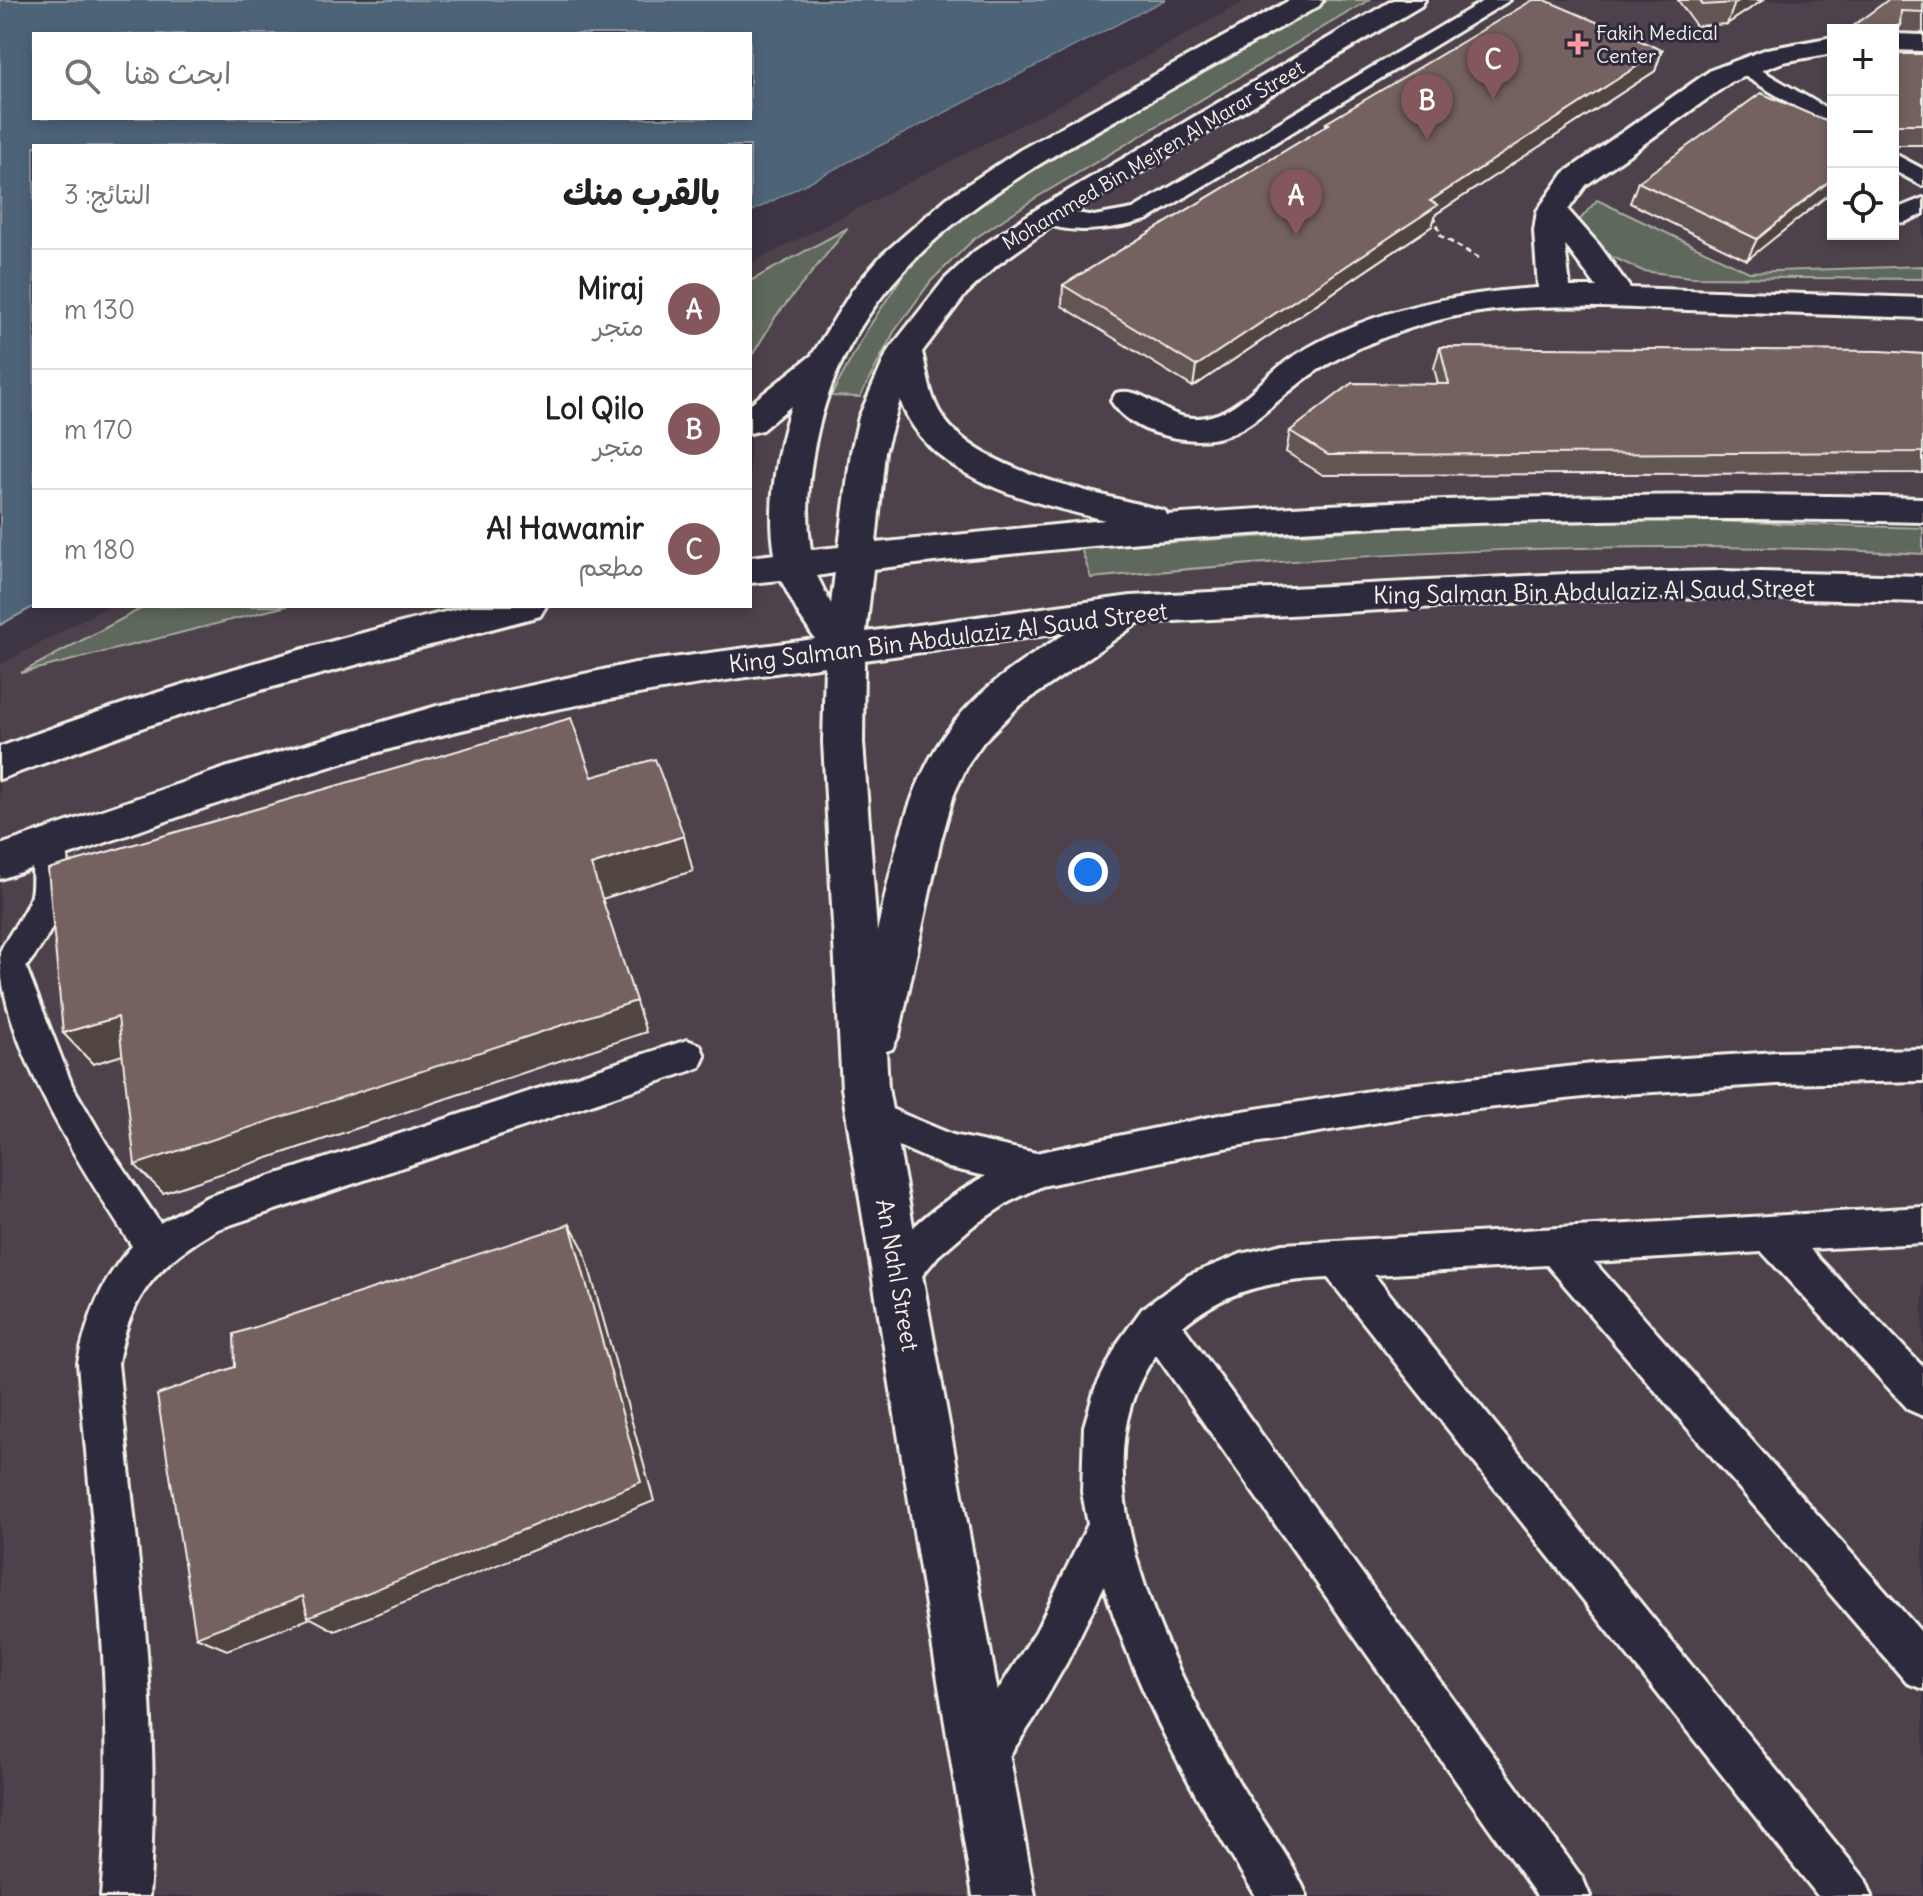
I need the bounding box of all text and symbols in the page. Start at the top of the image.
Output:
place label: Fakih Medical Center [1596,20,1718,68]
map controls [1827,24,1899,240]
button: + [1827,24,1899,96]
search box [32,32,752,120]
pin: C [1467,33,1519,99]
marker: Fakih Medical Center [1567,33,1589,55]
icon: search [60,54,104,98]
text: ابحث هنا [124,54,231,92]
street label: Mohammed Bin Mejren Al Marar Street [998,55,1308,255]
pin: B [1401,74,1453,140]
button: − [1827,96,1899,168]
button: locate [1827,168,1899,240]
pin: A [1270,169,1322,235]
text: بالقرب منك [563,171,720,214]
text: النتائج: 3 [64,178,151,211]
text: Miraj [577,269,644,307]
text: 130 m [64,293,135,326]
text: A [686,293,702,326]
text: متجر [593,310,644,343]
text: Lol Qilo [544,389,644,427]
text: 170 m [64,413,133,446]
text: B [685,413,703,446]
text: متجر [593,430,644,463]
text: Al Hawamir [486,509,644,547]
text: 180 m [64,533,135,566]
text: C [685,533,703,566]
text: مطعم [578,550,644,583]
street label: King Salman Bin Abdulaziz Al Saud Street [1373,572,1815,610]
street label: King Salman Bin Abdulaziz Al Saud Street [727,595,1169,679]
your location [1068,852,1108,892]
street label: An Nahl Street [870,1197,926,1353]

